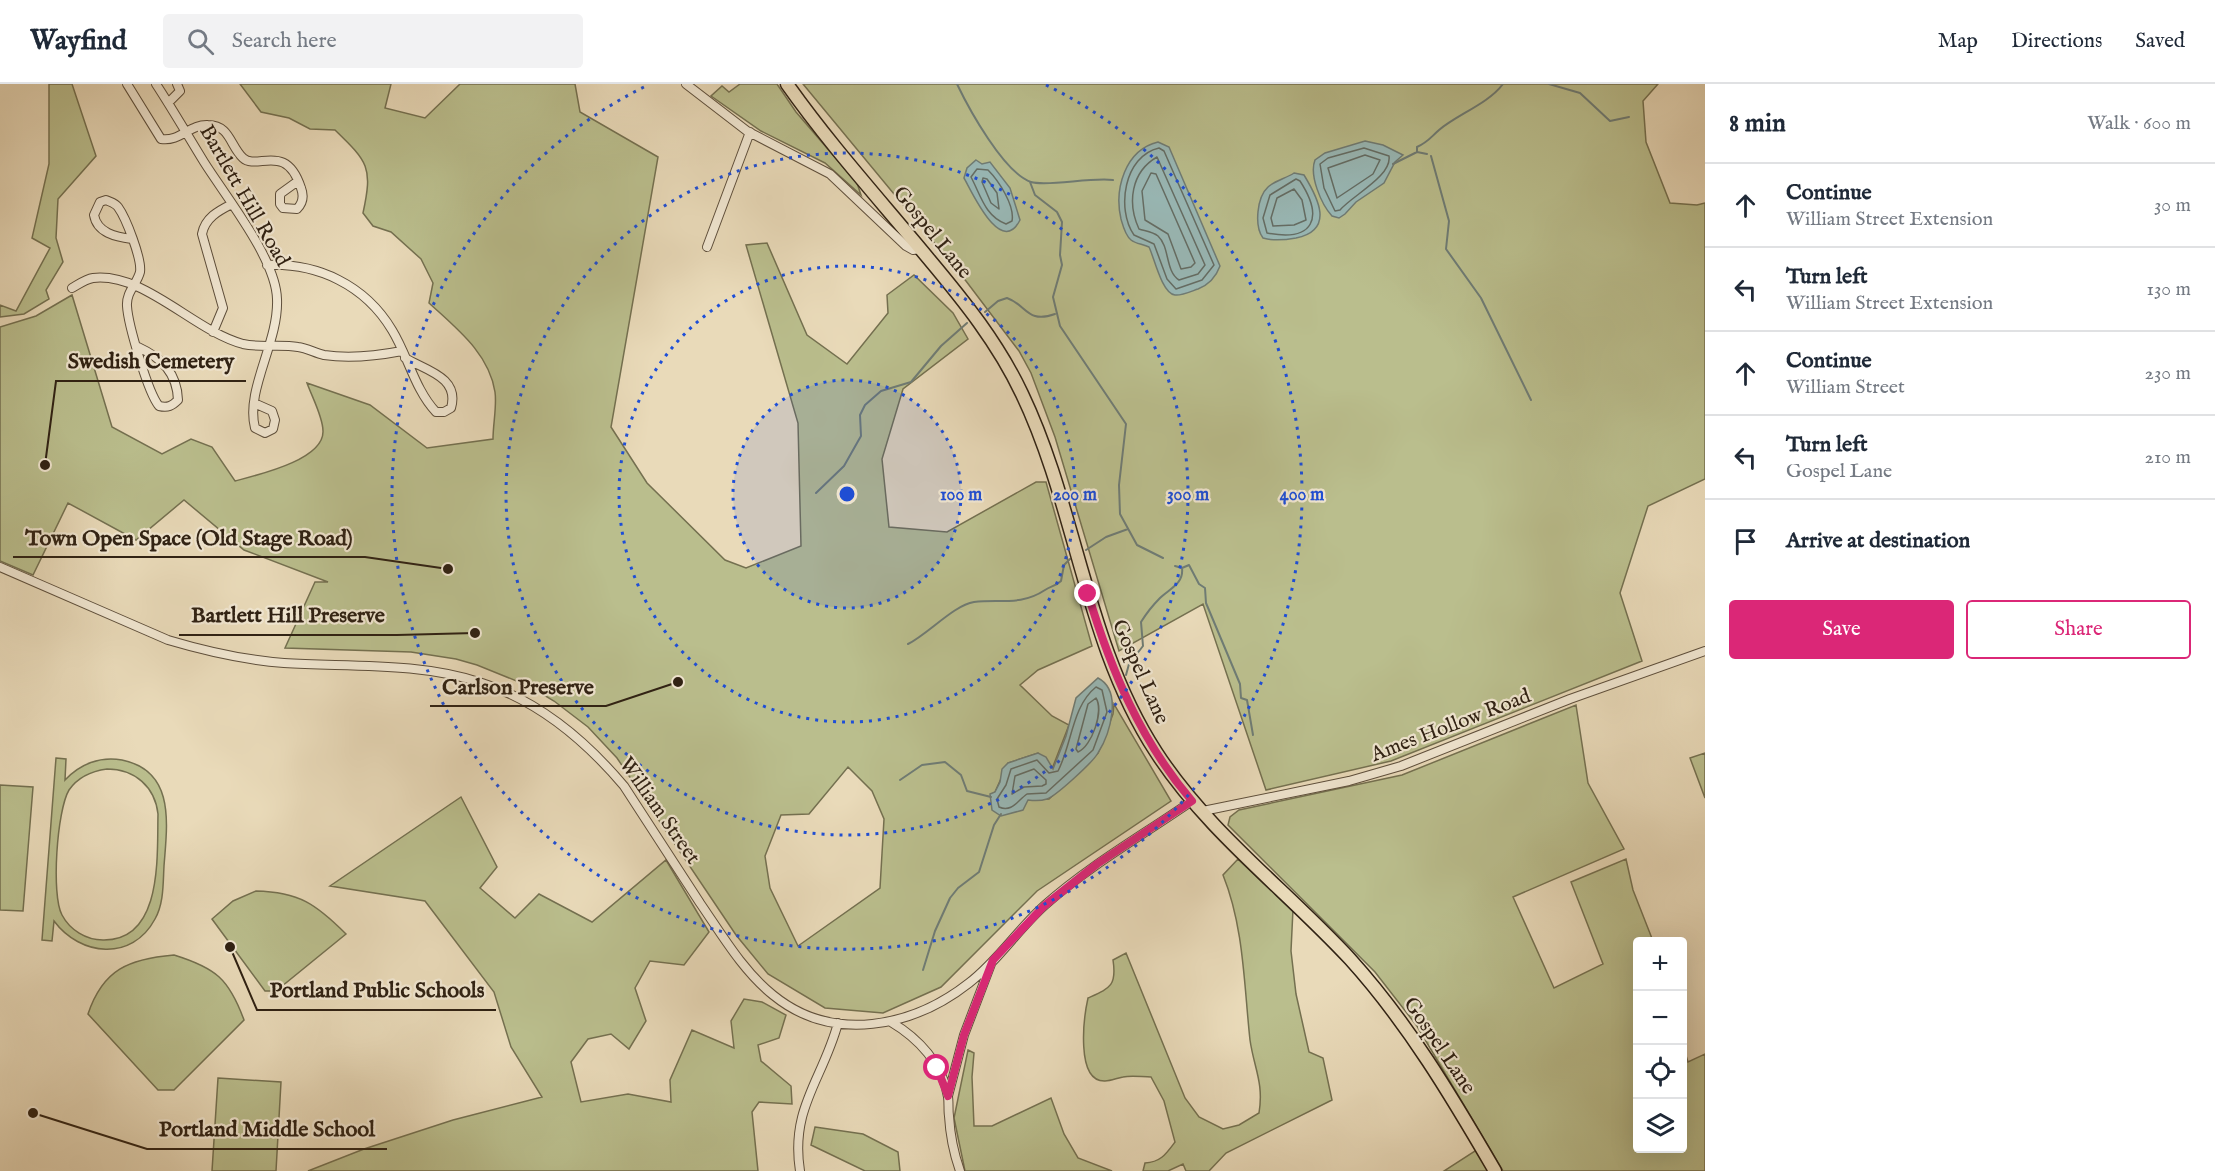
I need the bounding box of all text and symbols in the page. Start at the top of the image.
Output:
search box [163,14,583,68]
text: Wayfind [30,24,127,59]
icon: search [184,25,217,58]
text: Search here [232,27,337,55]
text: Map [1938,28,1978,55]
text: Directions [2011,28,2102,55]
text: Saved [2135,28,2185,55]
text: 8 min [1729,107,1786,140]
text: Walk · 600 m [2087,111,2191,136]
street label: Bartlett Hill Road [192,120,296,272]
text: Continue [1786,179,1872,207]
street label: Gospel Lane [886,181,978,285]
icon: ahead [1729,189,1762,222]
text: 30 m [2154,193,2191,218]
text: William Street Extension [1786,207,1993,232]
text: Turn left [1786,263,1868,291]
icon: left [1729,273,1762,306]
text: 130 m [2146,277,2191,302]
text: William Street Extension [1786,291,1993,316]
callout: Swedish Cemetery [56,341,246,381]
text: Continue [1786,347,1872,375]
text: Swedish Cemetery [68,348,236,376]
icon: ahead [1729,357,1762,390]
text: 230 m [2145,361,2191,386]
text: William Street [1786,375,1905,400]
text: Turn left [1786,431,1868,459]
icon: left [1729,441,1762,474]
text: 210 m [2145,445,2191,470]
text: Gospel Lane [1786,459,1892,484]
centre of rings [837,484,857,504]
text: 100 m [940,484,982,507]
text: 200 m [1053,484,1097,507]
text: 300 m [1167,484,1209,507]
text: 400 m [1280,484,1324,507]
callout: Town Open Space (Old Stage Road) [13,517,365,557]
text: Town Open Space (Old Stage Road) [24,525,353,553]
icon: arrive [1729,525,1762,558]
text: Arrive at destination [1786,527,1970,555]
route end [1074,580,1100,606]
callout: Bartlett Hill Preserve [179,595,397,635]
button: Save [1729,600,1954,659]
button: Share [1966,600,2191,659]
text: Bartlett Hill Preserve [191,602,385,630]
street label: Gospel Lane [1105,616,1175,729]
callout: Carlson Preserve [430,666,606,706]
text: Carlson Preserve [442,674,594,702]
street label: Ames Hollow Road [1366,683,1536,769]
street label: William Street [612,752,706,870]
map controls [1633,937,1687,1153]
button: + [1633,937,1687,991]
callout: Portland Public Schools [257,970,496,1010]
text: Portland Public Schools [269,977,485,1005]
button: − [1633,991,1687,1045]
street label: Gospel Lane [1397,992,1482,1100]
button: locate [1633,1045,1687,1099]
route start [923,1054,949,1080]
button: layers [1633,1099,1687,1153]
callout: Portland Middle School [147,1109,387,1149]
text: Portland Middle School [159,1116,376,1144]

